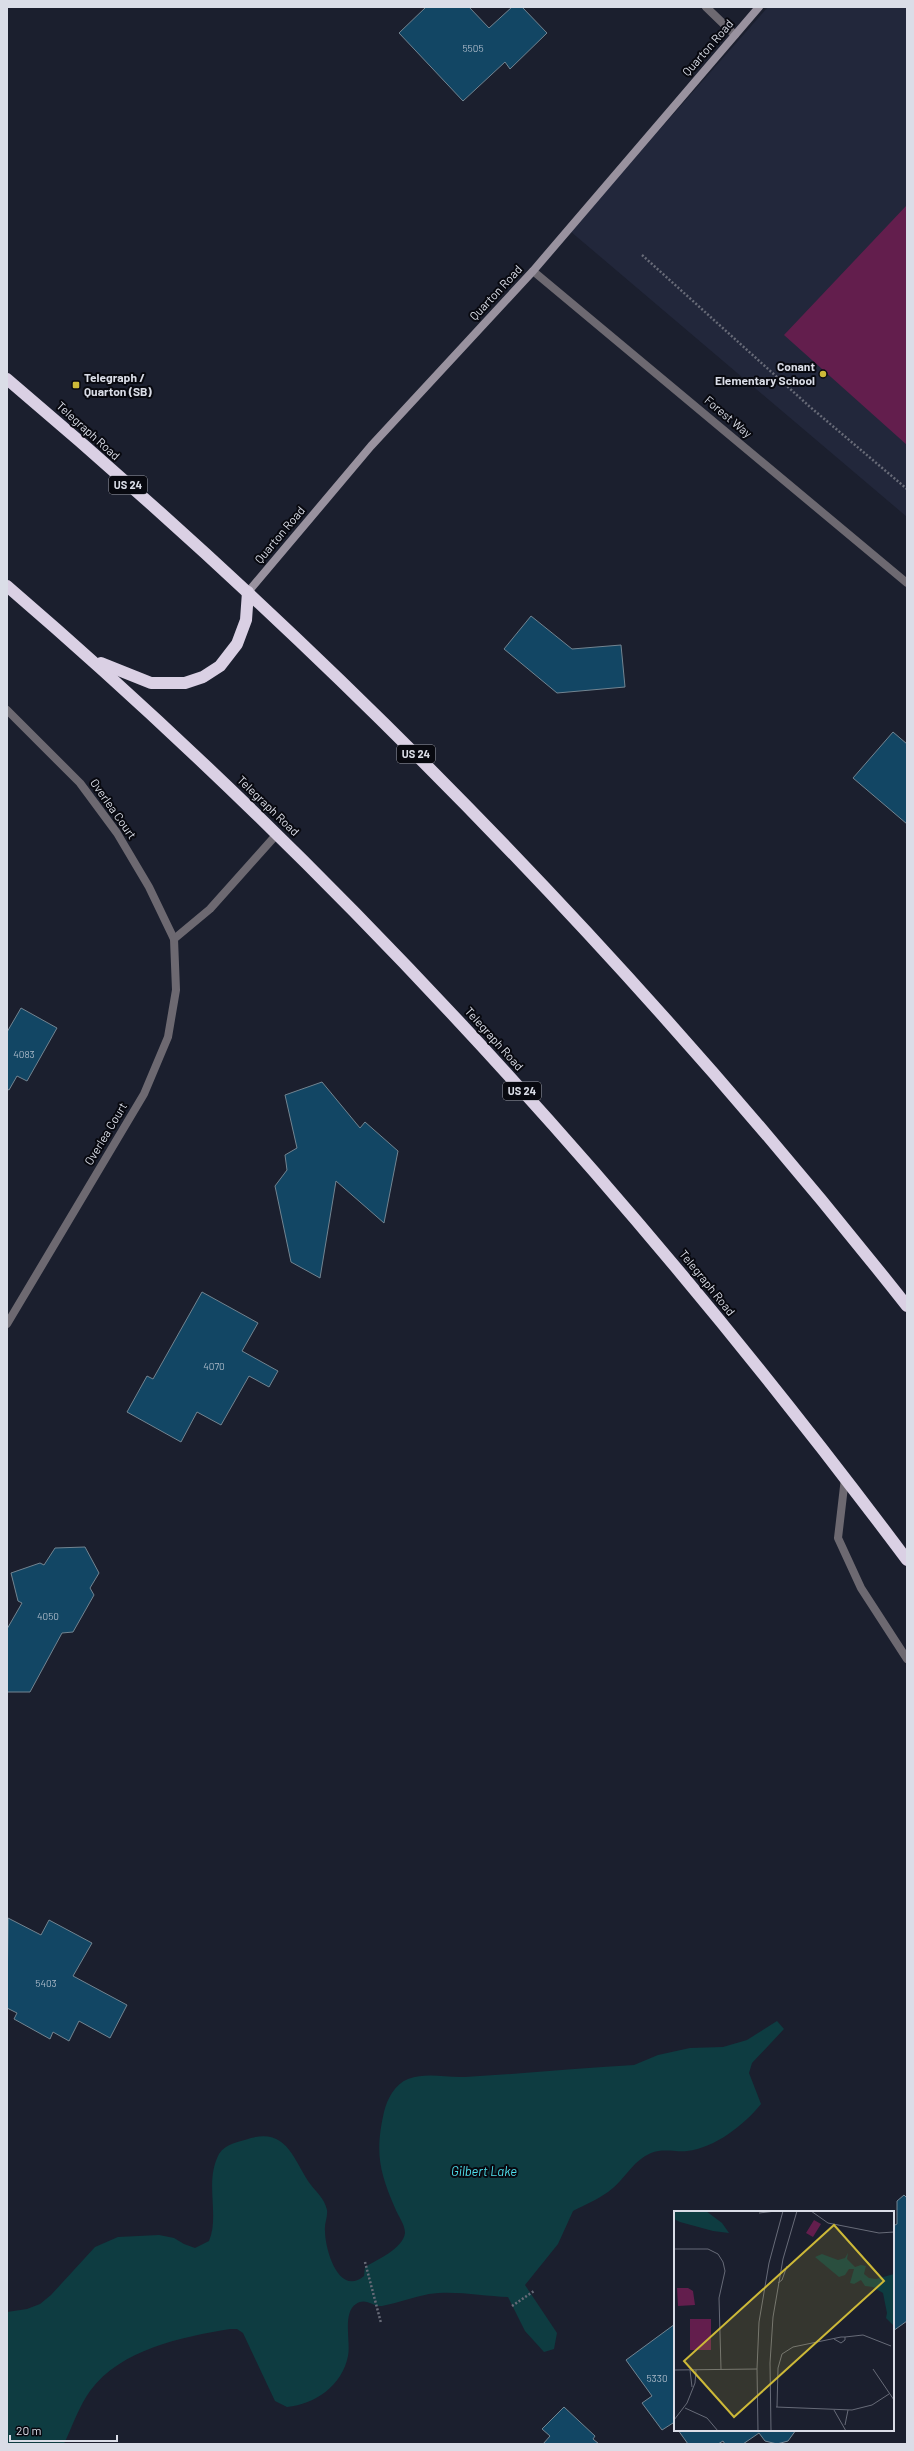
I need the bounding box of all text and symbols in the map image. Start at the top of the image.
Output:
street label: Quarton Road [679,16,736,78]
house number: 5505 [462,42,484,54]
street label: Quarton Road [466,262,524,323]
place label: Conant Elementary School [715,359,815,387]
marker: Conant Elementary School [818,369,828,379]
place label: Telegraph / Quarton (SB) [84,370,153,398]
marker: Telegraph / Quarton (SB) [71,380,81,390]
street label: Forest Way [702,392,756,440]
street label: Telegraph Road [54,398,123,462]
road number: US 24 [109,476,147,494]
street label: Quarton Road [251,503,307,566]
road number: US 24 [397,745,435,763]
street label: Telegraph Road [235,772,302,838]
street label: Overlea Court [88,776,140,841]
street label: Telegraph Road [463,1004,527,1073]
house number: 4083 [13,1048,35,1060]
road number: US 24 [503,1082,541,1100]
street label: Overlea Court [81,1100,129,1167]
street label: Telegraph Road [677,1247,739,1318]
house number: 4070 [203,1360,225,1372]
house number: 4050 [37,1610,59,1622]
house number: 5403 [35,1977,57,1989]
water label: Gilbert Lake [451,2163,517,2179]
inset map [674,2211,894,2431]
house number: 5330 [646,2372,668,2384]
scale bar [10,2417,117,2443]
text: 20 m [16,2423,42,2437]

